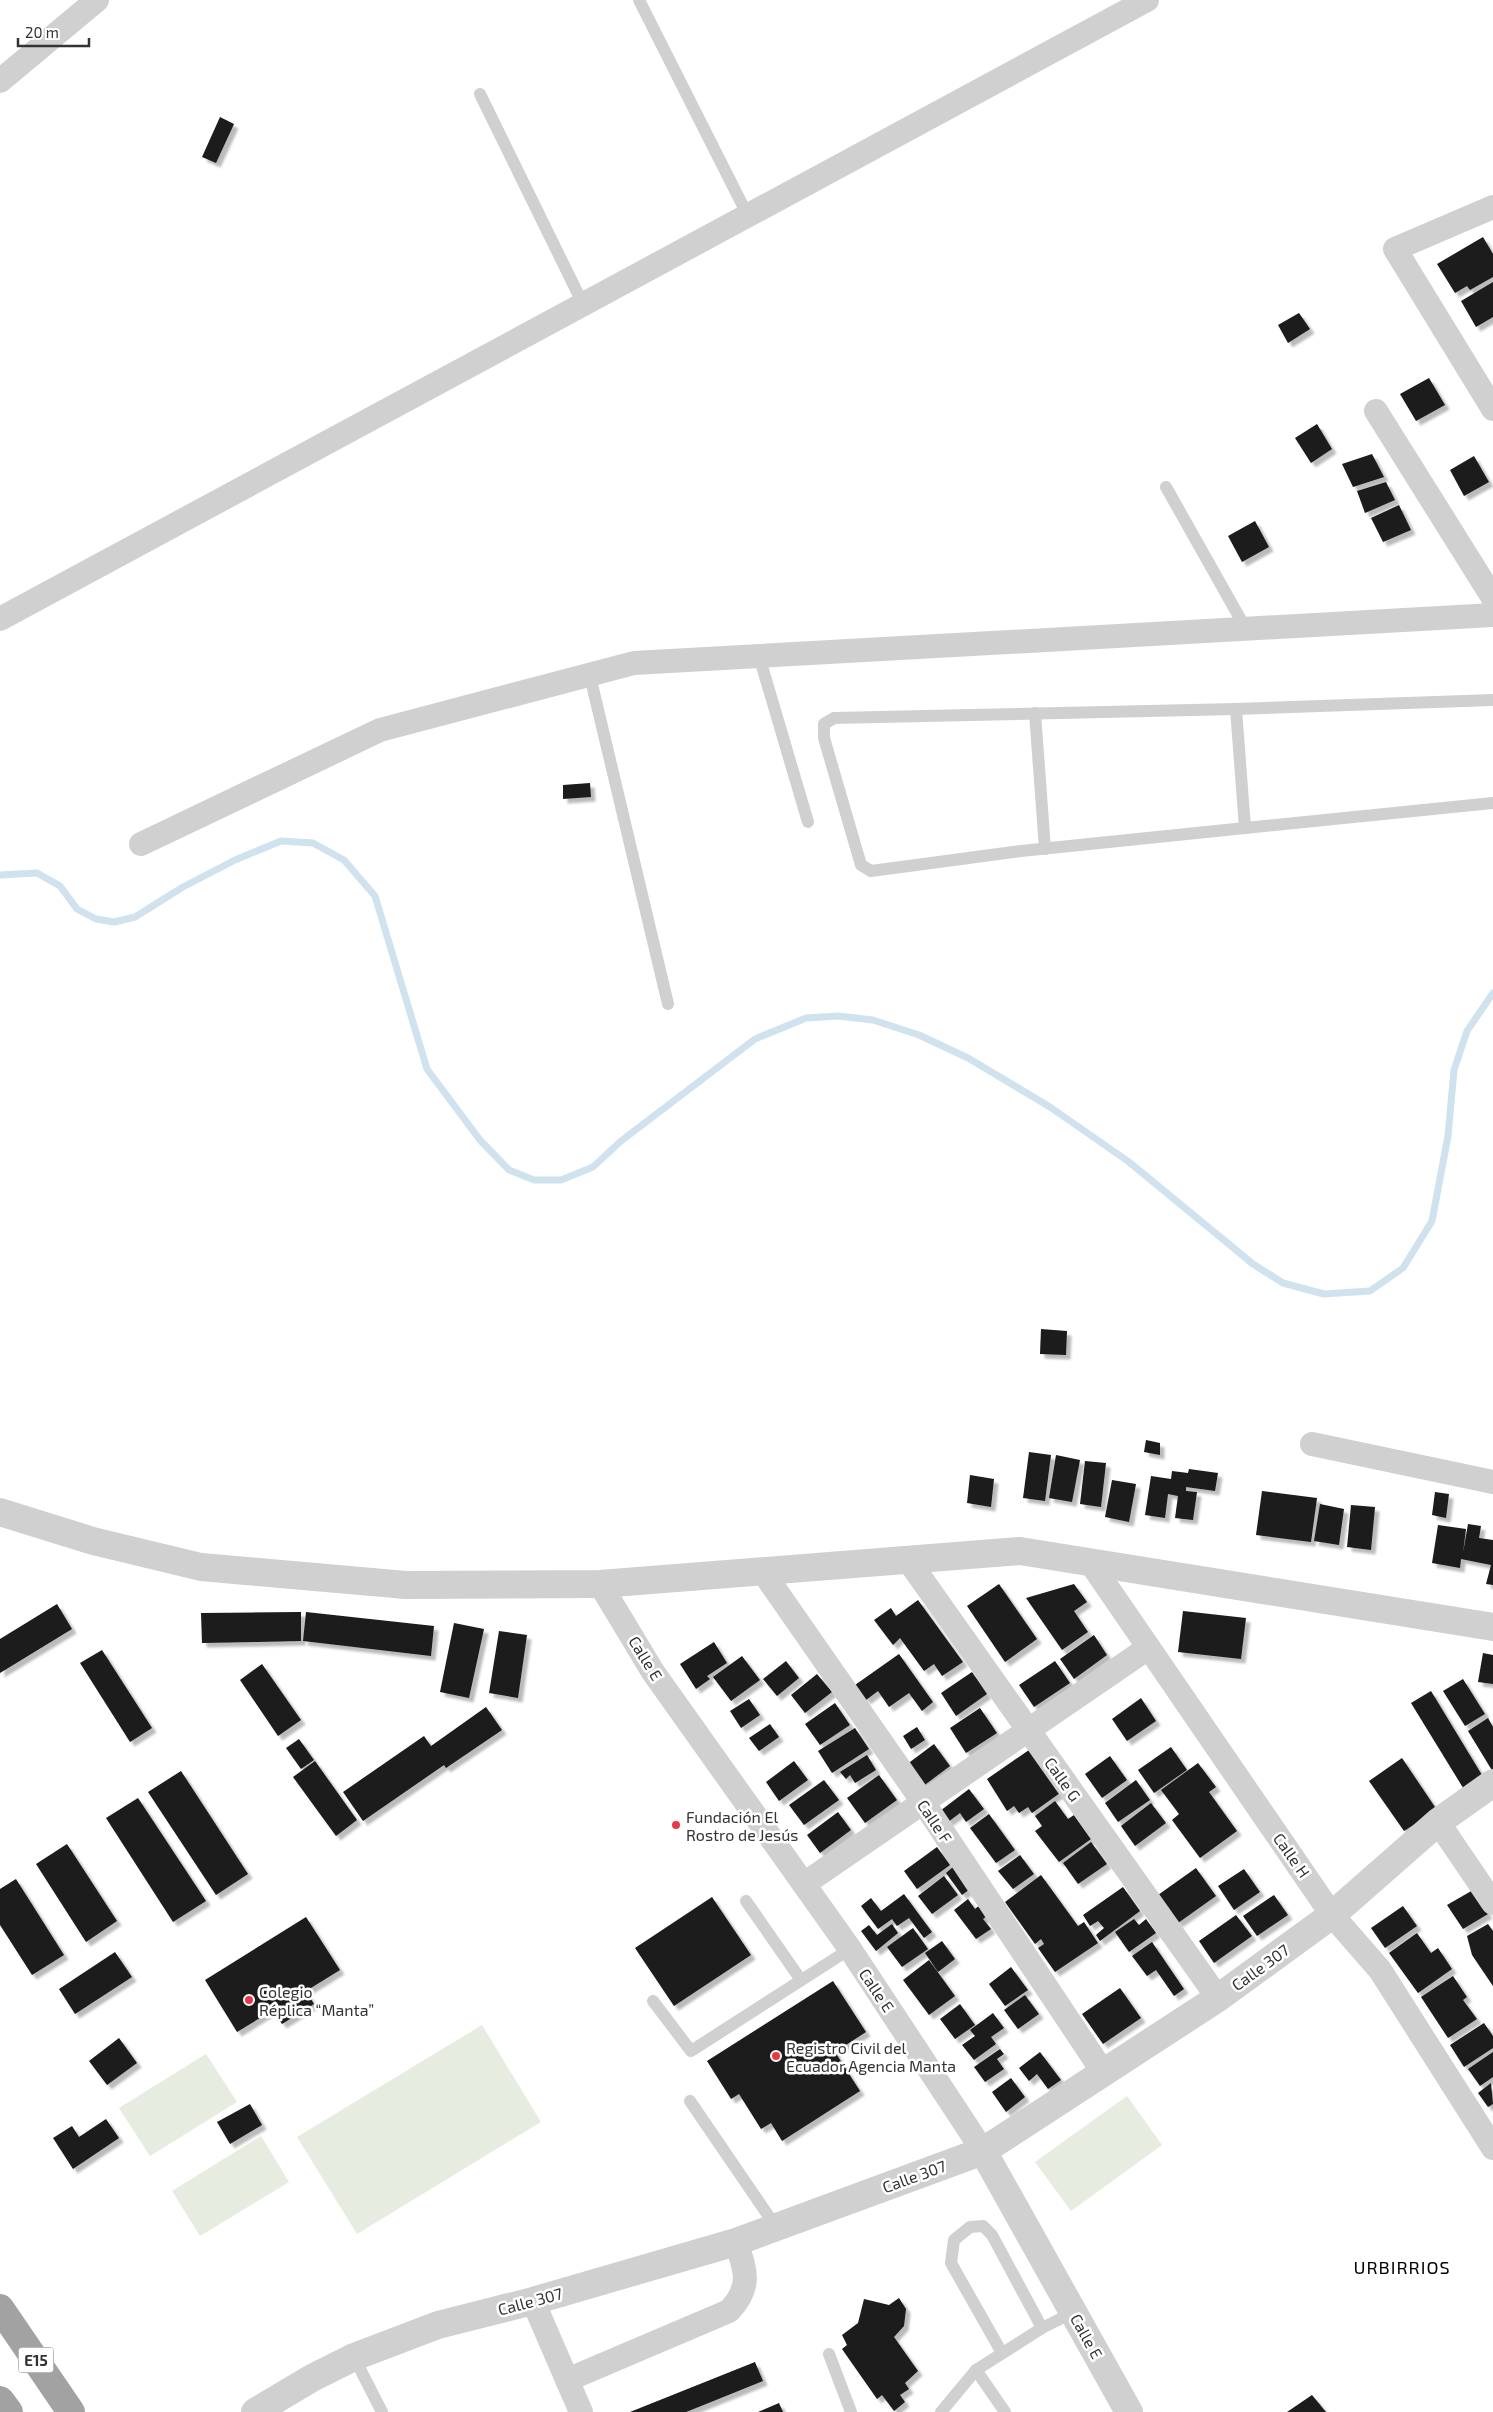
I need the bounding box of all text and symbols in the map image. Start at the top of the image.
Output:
scale bar [18,15,89,47]
text: 20 m [25,23,59,41]
street label: Calle E [625,1632,667,1684]
street label: Calle G [1041,1753,1085,1805]
street label: Calle F [914,1796,957,1847]
place label: Fundación El Rostro de Jesús [686,1807,798,1844]
marker: Fundación El Rostro de Jesús [670,1819,682,1831]
street label: Calle H [1270,1829,1314,1881]
street label: Calle 307 [1228,1940,1292,1994]
street label: Calle E [856,1965,898,2015]
place label: Colegio Réplica “Manta” [259,1982,374,2019]
marker: Colegio Réplica “Manta” [243,1994,255,2006]
place label: Registro Civil del Ecuador Agencia Manta [786,2038,956,2075]
marker: Registro Civil del Ecuador Agencia Manta [770,2050,782,2062]
street label: Calle 307 [880,2156,948,2196]
district label: URBIRRIOS [1353,2256,1451,2278]
street label: Calle 307 [496,2283,564,2319]
street label: Calle E [1067,2310,1107,2362]
road number: E15 [18,2348,54,2372]

